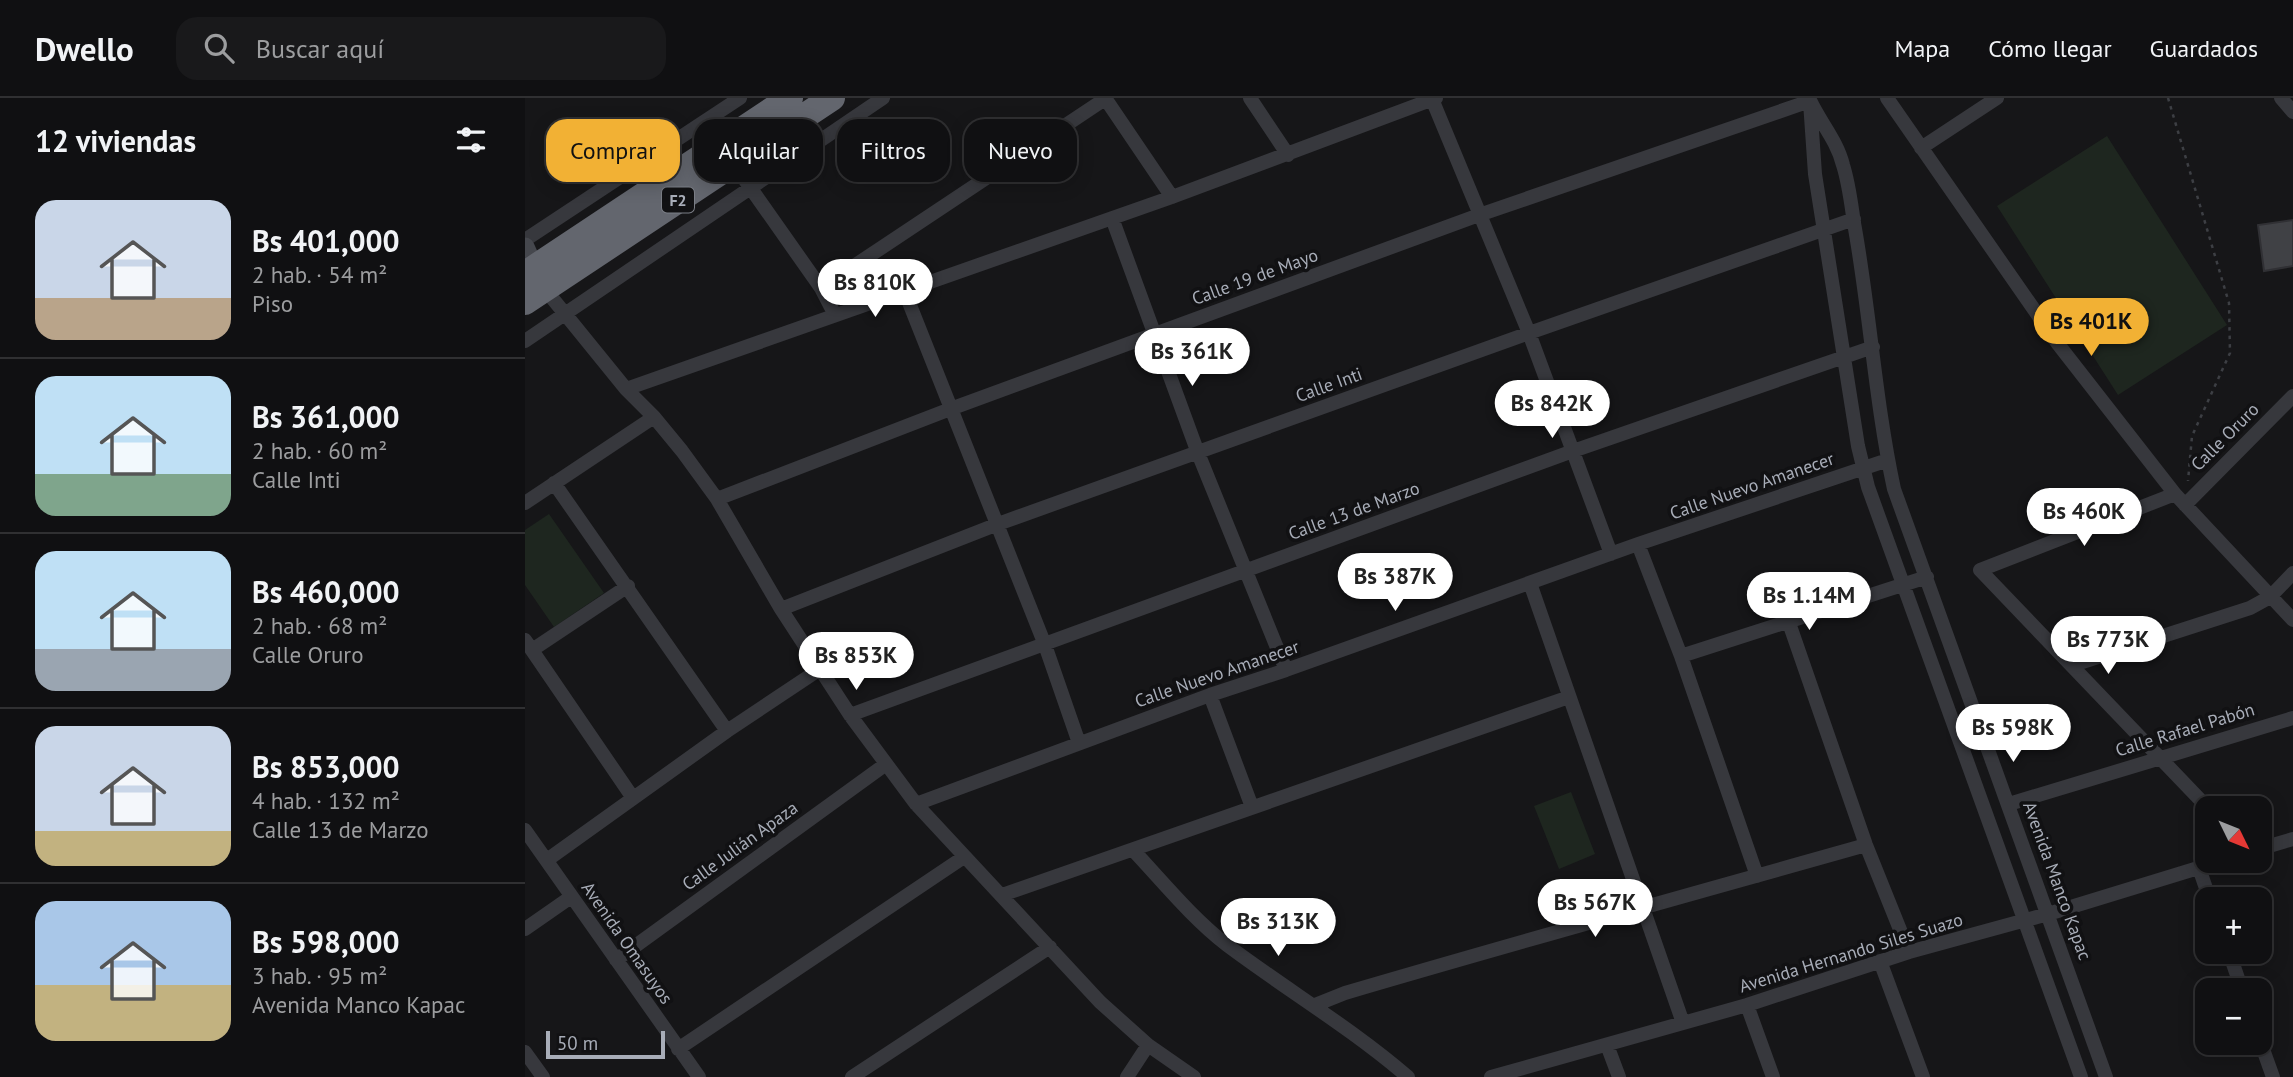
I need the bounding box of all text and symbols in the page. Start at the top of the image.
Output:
search box [176,17,666,80]
text: Dwello [35,27,134,70]
icon: search [200,29,238,67]
text: Buscar aquí [256,32,384,65]
text: Mapa [1894,33,1950,64]
text: Cómo llegar [1988,33,2112,64]
text: Guardados [2150,33,2258,64]
chip: Comprar [546,119,680,182]
chip: Alquilar [694,119,823,182]
chip: Filtros [837,119,950,182]
chip: Nuevo [964,119,1077,182]
text: 12 viviendas [35,121,196,160]
icon: filters [452,121,490,159]
road number: F2 [662,188,694,212]
text: Bs 401,000 [252,221,400,260]
icon: home [91,228,175,312]
street label: Calle 19 de Mayo [1189,243,1321,310]
text: 2 hab. · 54 m² [252,260,387,289]
pin: Bs 810K [810,260,940,319]
text: Bs 810K [834,267,916,296]
text: Piso [252,289,293,318]
pin: Bs 401K [2026,299,2156,358]
text: Bs 401K [2050,306,2132,335]
pin: Bs 361K [1127,328,1257,388]
text: Bs 361K [1151,336,1233,365]
street label: Calle Inti [1292,362,1365,407]
pin: Bs 842K [1487,380,1617,440]
text: Bs 842K [1511,388,1593,417]
text: Bs 361,000 [252,397,400,436]
street label: Calle Oruro [2186,398,2264,476]
icon: home [91,404,175,488]
text: 2 hab. · 60 m² [252,436,387,465]
street label: Calle Nuevo Amanecer [1667,447,1837,524]
text: Calle Inti [252,465,341,494]
street label: Calle 13 de Marzo [1285,476,1423,545]
pin: Bs 460K [2019,489,2149,548]
text: Bs 460K [2043,496,2125,525]
pin: Bs 387K [1330,554,1460,613]
text: Bs 387K [1354,561,1436,590]
text: Bs 460,000 [252,572,400,611]
pin: Bs 1.14M [1737,573,1881,632]
icon: home [91,579,175,663]
text: Bs 1.14M [1763,580,1855,609]
text: 2 hab. · 68 m² [252,611,387,640]
pin: Bs 773K [2043,616,2173,676]
text: Bs 773K [2067,624,2149,653]
pin: Bs 853K [791,632,921,692]
street label: Calle Nuevo Amanecer [1132,635,1302,712]
text: Calle Oruro [252,640,364,669]
text: Bs 853K [815,640,897,669]
street label: Calle Rafael Pabón [2113,697,2257,762]
pin: Bs 598K [1948,704,2078,764]
text: Bs 598K [1972,712,2054,741]
text: Bs 853,000 [252,747,400,786]
icon: home [91,754,175,838]
text: 4 hab. · 132 m² [252,786,400,815]
street label: Calle Julián Apaza [677,796,802,895]
north arrow [2195,796,2271,873]
map controls [2195,796,2272,1055]
street label: Avenida Manco Kapac [2018,798,2097,963]
text: Calle 13 de Marzo [252,815,428,844]
street label: Avenida Omasuyos [577,877,678,1008]
pin: Bs 567K [1530,880,1660,939]
text: Bs 567K [1554,887,1636,916]
button: + [2195,887,2272,964]
pin: Bs 313K [1213,898,1343,958]
text: Bs 313K [1237,906,1319,935]
street label: Avenida Hernando Siles Suazo [1736,908,1965,998]
text: Bs 598,000 [252,922,400,961]
icon: home [91,929,175,1013]
text: 3 hab. · 95 m² [252,961,387,990]
button: − [2195,978,2272,1055]
text: Avenida Manco Kapac [252,990,465,1019]
scale bar [546,1028,665,1060]
text: 50 m [557,1031,598,1055]

